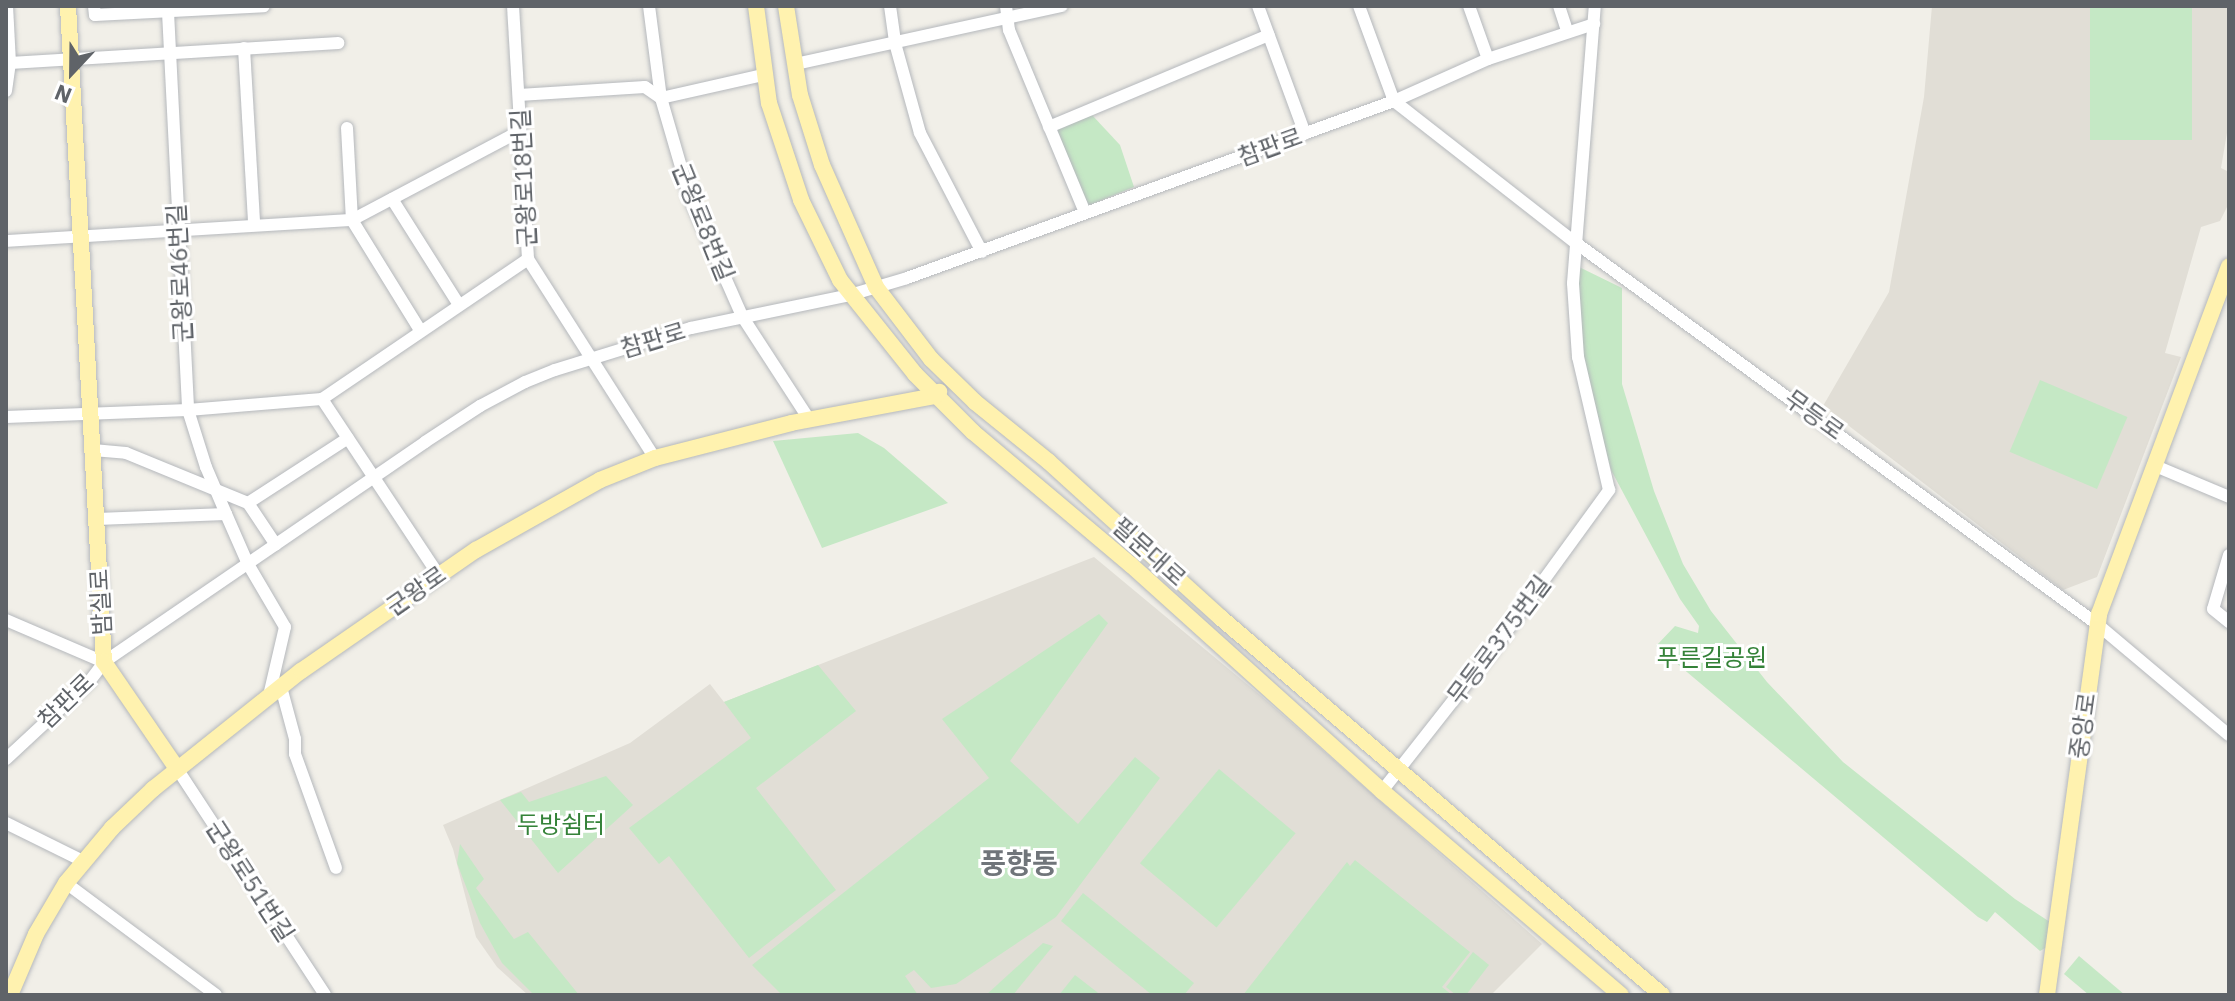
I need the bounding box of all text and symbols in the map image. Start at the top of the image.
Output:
north arrow [32,32,112,112]
text: N [50,78,76,111]
street label: 군왕로18번길 [506,108,542,248]
street label: 참판로 [1234,122,1306,172]
street label: 군왕로8번길 [666,159,740,285]
street label: 군왕로46번길 [162,203,198,343]
street label: 참판로 [617,317,689,363]
street label: 무등로 [1779,384,1849,446]
street label: 필문대로 [1107,512,1191,592]
street label: 군왕로 [381,560,451,622]
street label: 밤실로 [85,568,117,636]
street label: 무등로375번길 [1441,570,1557,710]
park label: 푸른길공원 [1657,644,1767,672]
street label: 참판로 [32,668,100,734]
street label: 중앙로 [2064,691,2102,761]
park label: 두방쉼터 [517,811,605,839]
street label: 군왕로51번길 [200,815,300,947]
district label: 풍향동 [980,846,1058,880]

